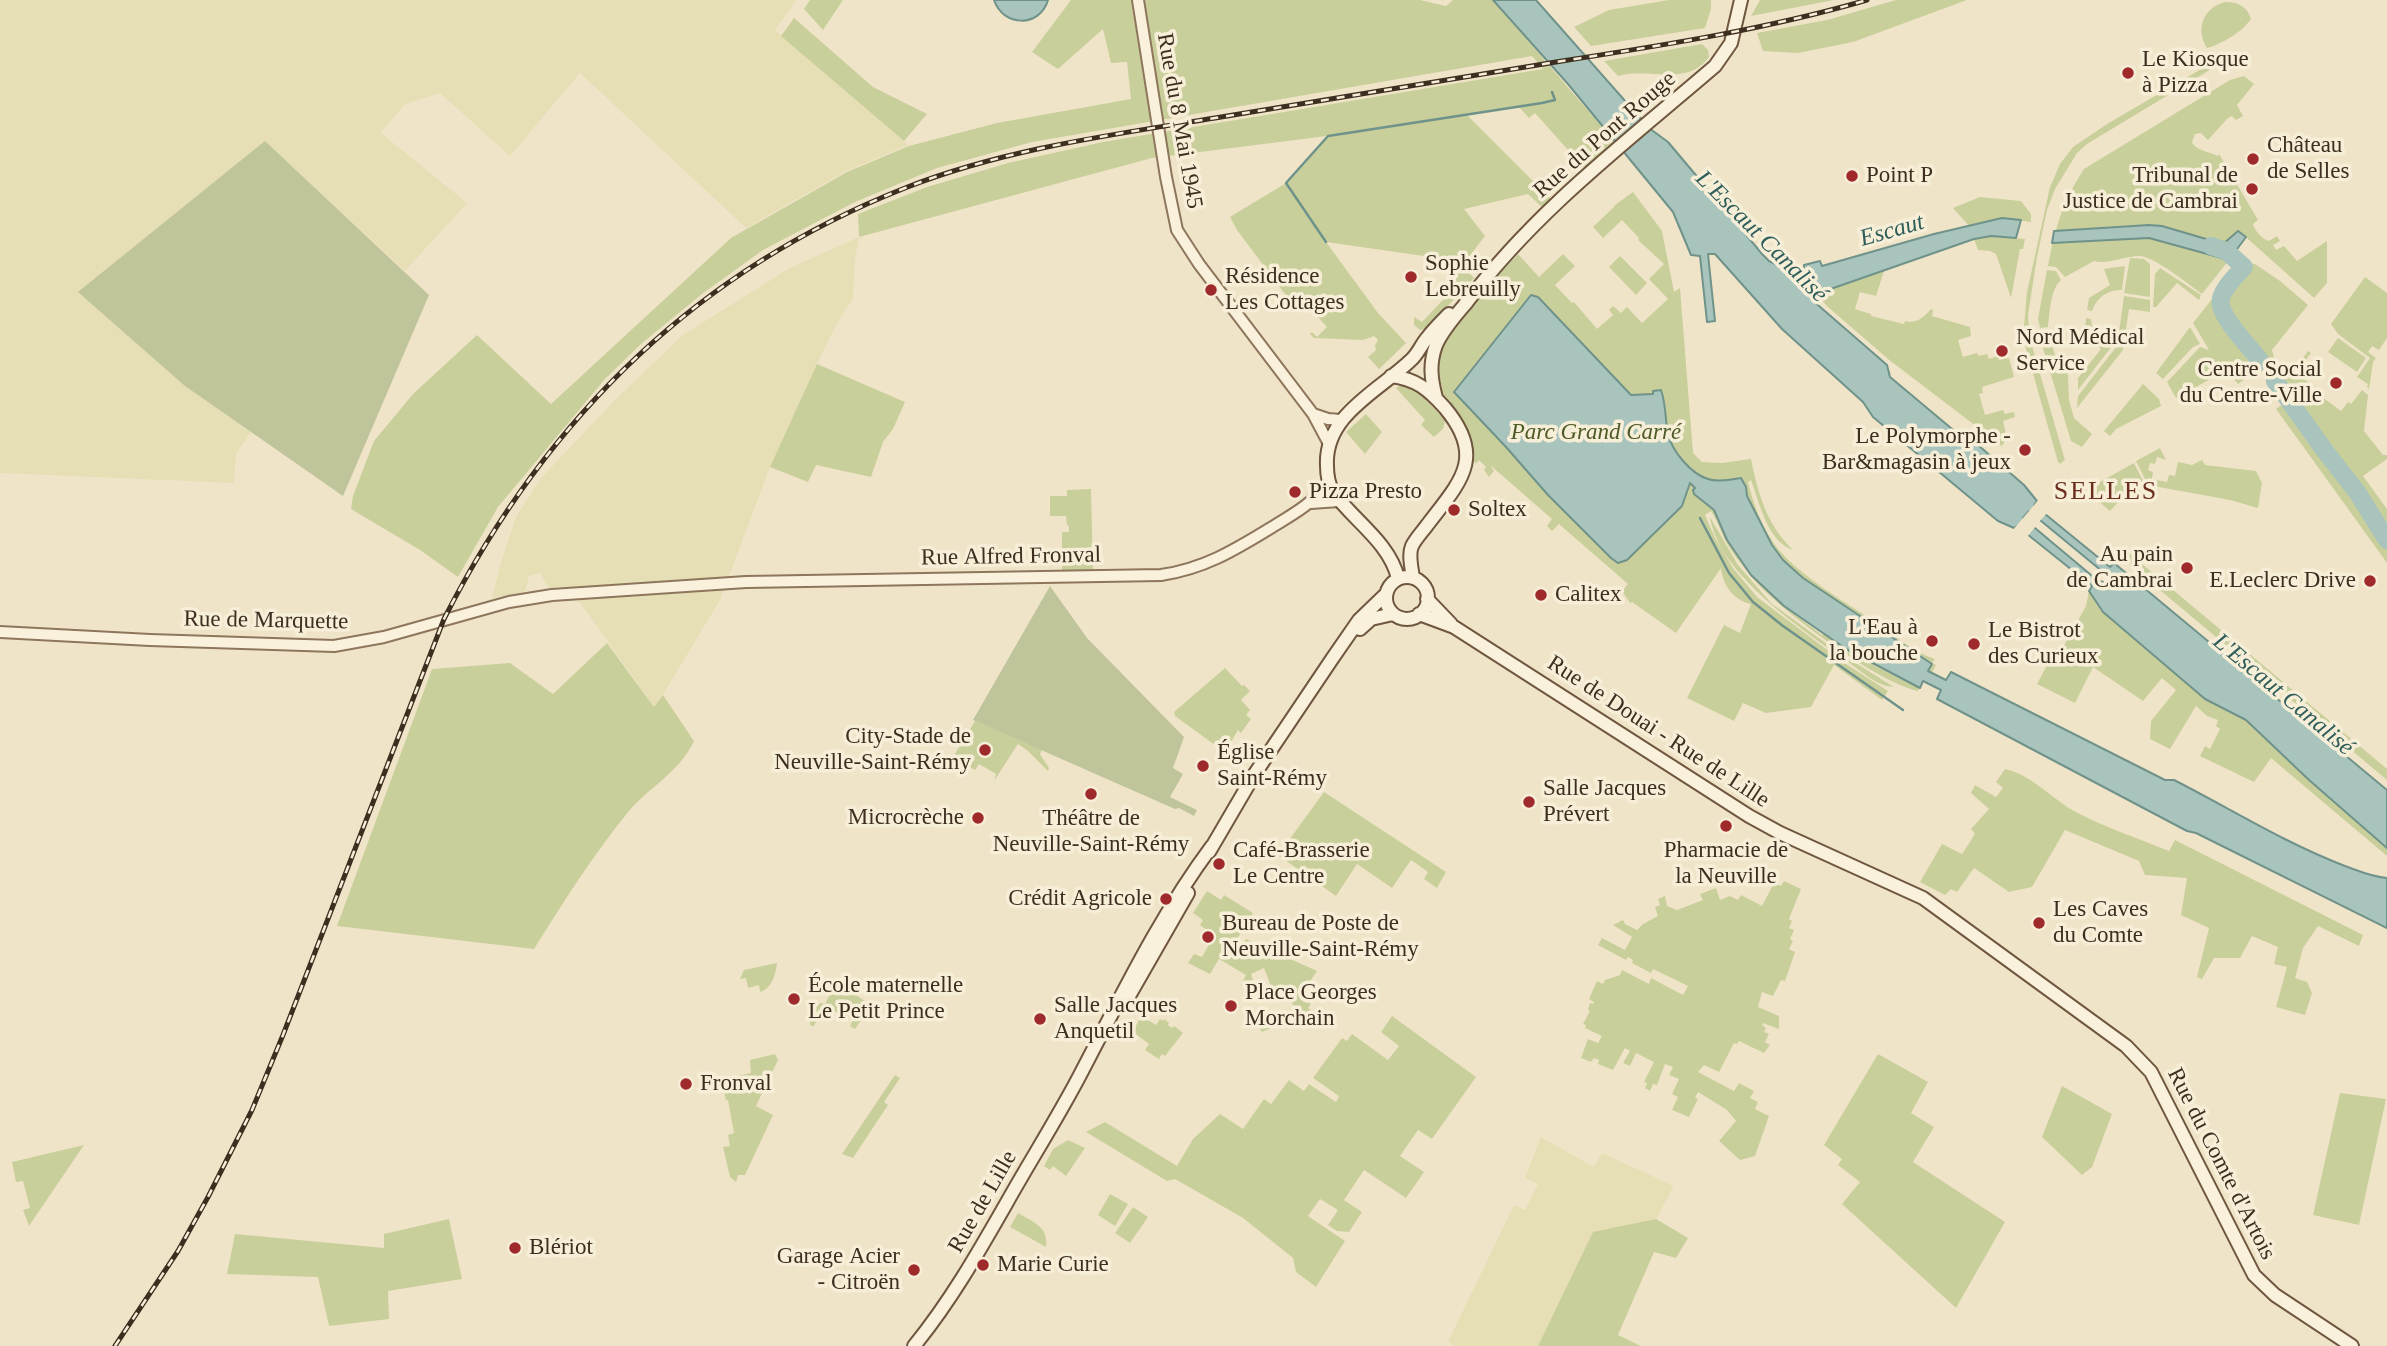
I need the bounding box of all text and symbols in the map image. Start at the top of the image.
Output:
street label: Rue du 8 Mai 1945 [1150,31,1208,211]
place label: Le Kiosque à Pizza [2142,46,2249,100]
marker: Le Kiosque à Pizza [2120,65,2136,81]
street label: Rue du Pont Rouge [1528,66,1682,204]
place label: Château de Selles [2267,132,2349,186]
marker: Château de Selles [2245,151,2261,167]
place label: Point P [1866,162,1933,190]
place label: Tribunal de Justice de Cambrai [2063,162,2238,216]
water label: L'Escaut Canalisé [1689,165,1833,309]
marker: Point P [1844,168,1860,184]
marker: Tribunal de Justice de Cambrai [2244,181,2260,197]
water label: Escaut [1857,208,1927,254]
place label: Sophie Lebreuilly [1425,250,1521,304]
place label: Résidence Les Cottages [1225,263,1344,317]
marker: Sophie Lebreuilly [1403,269,1419,285]
marker: Résidence Les Cottages [1203,282,1219,298]
place label: Nord Médical Service [2016,324,2144,378]
marker: Nord Médical Service [1994,343,2010,359]
place label: Centre Social du Centre-Ville [2180,356,2322,410]
marker: Centre Social du Centre-Ville [2328,375,2344,391]
park label: Parc Grand Carré [1511,419,1681,447]
place label: Le Polymorphe - Bar&magasin à jeux [1822,423,2011,477]
marker: Le Polymorphe - Bar&magasin à jeux [2017,442,2033,458]
district label: SELLES [2055,476,2157,508]
place label: Pizza Presto [1309,478,1422,506]
marker: Pizza Presto [1287,484,1303,500]
place label: Soltex [1468,496,1527,524]
marker: Soltex [1446,502,1462,518]
place label: Au pain de Cambrai [2066,541,2173,595]
street label: Rue Alfred Fronval [921,542,1101,572]
marker: Au pain de Cambrai [2179,560,2195,576]
place label: E.Leclerc Drive [2209,567,2356,595]
marker: E.Leclerc Drive [2362,573,2378,589]
place label: Calitex [1555,581,1621,609]
marker: Calitex [1533,587,1549,603]
street label: Rue de Marquette [183,606,349,636]
place label: L'Eau à la bouche [1829,614,1918,668]
place label: Le Bistrot des Curieux [1988,617,2099,671]
water label: L'Escaut Canalisé [2207,628,2359,762]
marker: L'Eau à la bouche [1924,633,1940,649]
marker: Le Bistrot des Curieux [1966,636,1982,652]
street label: Rue de Douai - Rue de Lille [1542,650,1774,814]
place label: City-Stade de Neuville-Saint-Rémy [774,723,971,777]
place label: Église Saint-Rémy [1217,739,1327,793]
marker: City-Stade de Neuville-Saint-Rémy [977,742,993,758]
marker: Église Saint-Rémy [1195,758,1211,774]
place label: Salle Jacques Prévert [1543,775,1666,829]
marker: Théâtre de Neuville-Saint-Rémy [1083,786,1099,802]
marker: Salle Jacques Prévert [1521,794,1537,810]
place label: Microcrèche [848,804,964,832]
place label: Théâtre de Neuville-Saint-Rémy [993,805,1189,859]
marker: Microcrèche [970,810,986,826]
marker: Pharmacie de la Neuville [1718,818,1734,834]
place label: Café-Brasserie Le Centre [1233,837,1370,891]
place label: Pharmacie de la Neuville [1664,837,1788,891]
marker: Café-Brasserie Le Centre [1211,856,1227,872]
place label: Crédit Agricole [1008,885,1152,913]
marker: Crédit Agricole [1158,891,1174,907]
place label: Les Caves du Comte [2053,896,2148,950]
place label: Bureau de Poste de Neuville-Saint-Rémy [1222,910,1419,964]
marker: Les Caves du Comte [2031,915,2047,931]
marker: Bureau de Poste de Neuville-Saint-Rémy [1200,929,1216,945]
place label: École maternelle Le Petit Prince [808,972,963,1026]
place label: Place Georges Morchain [1245,979,1377,1033]
marker: École maternelle Le Petit Prince [786,991,802,1007]
place label: Salle Jacques Anquetil [1054,992,1177,1046]
marker: Place Georges Morchain [1223,998,1239,1014]
marker: Salle Jacques Anquetil [1032,1011,1048,1027]
street label: Rue du Comte d'Artois [2161,1063,2281,1265]
place label: Fronval [700,1070,772,1098]
marker: Fronval [678,1076,694,1092]
street label: Rue de Lille [943,1146,1023,1258]
place label: Blériot [529,1234,593,1262]
marker: Blériot [507,1240,523,1256]
place label: Garage Acier - Citroën [777,1243,900,1297]
place label: Marie Curie [997,1251,1109,1279]
marker: Marie Curie [975,1257,991,1273]
marker: Garage Acier - Citroën [906,1262,922,1278]

